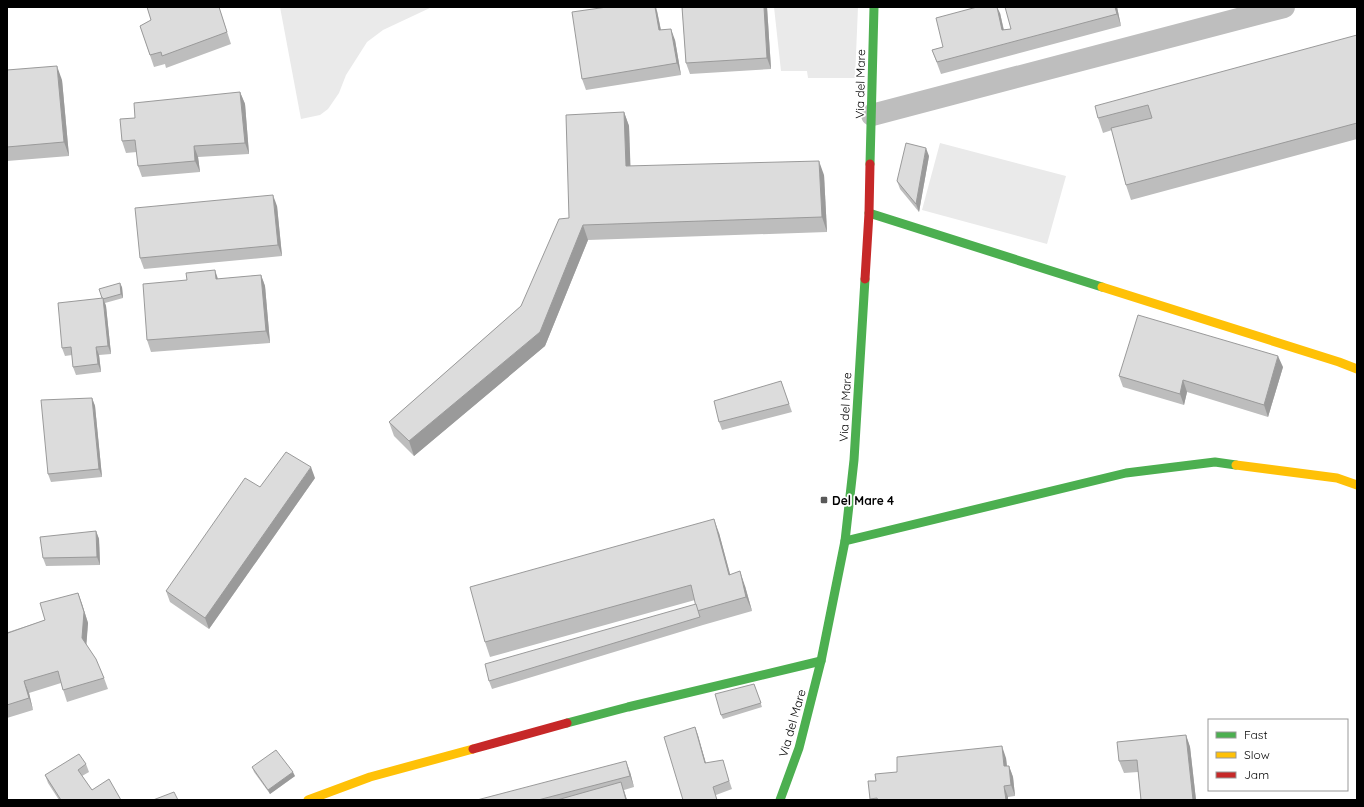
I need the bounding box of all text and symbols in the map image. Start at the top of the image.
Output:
street label: Via del Mare [852,49,868,119]
street label: Via del Mare [836,372,854,442]
place label: Del Mare 4 [832,493,894,508]
marker: Del Mare 4 [819,495,829,505]
street label: Via del Mare [775,687,809,758]
legend [1208,719,1348,791]
text: Fast [1244,727,1268,742]
text: Slow [1244,747,1270,762]
text: Jam [1244,767,1269,782]

